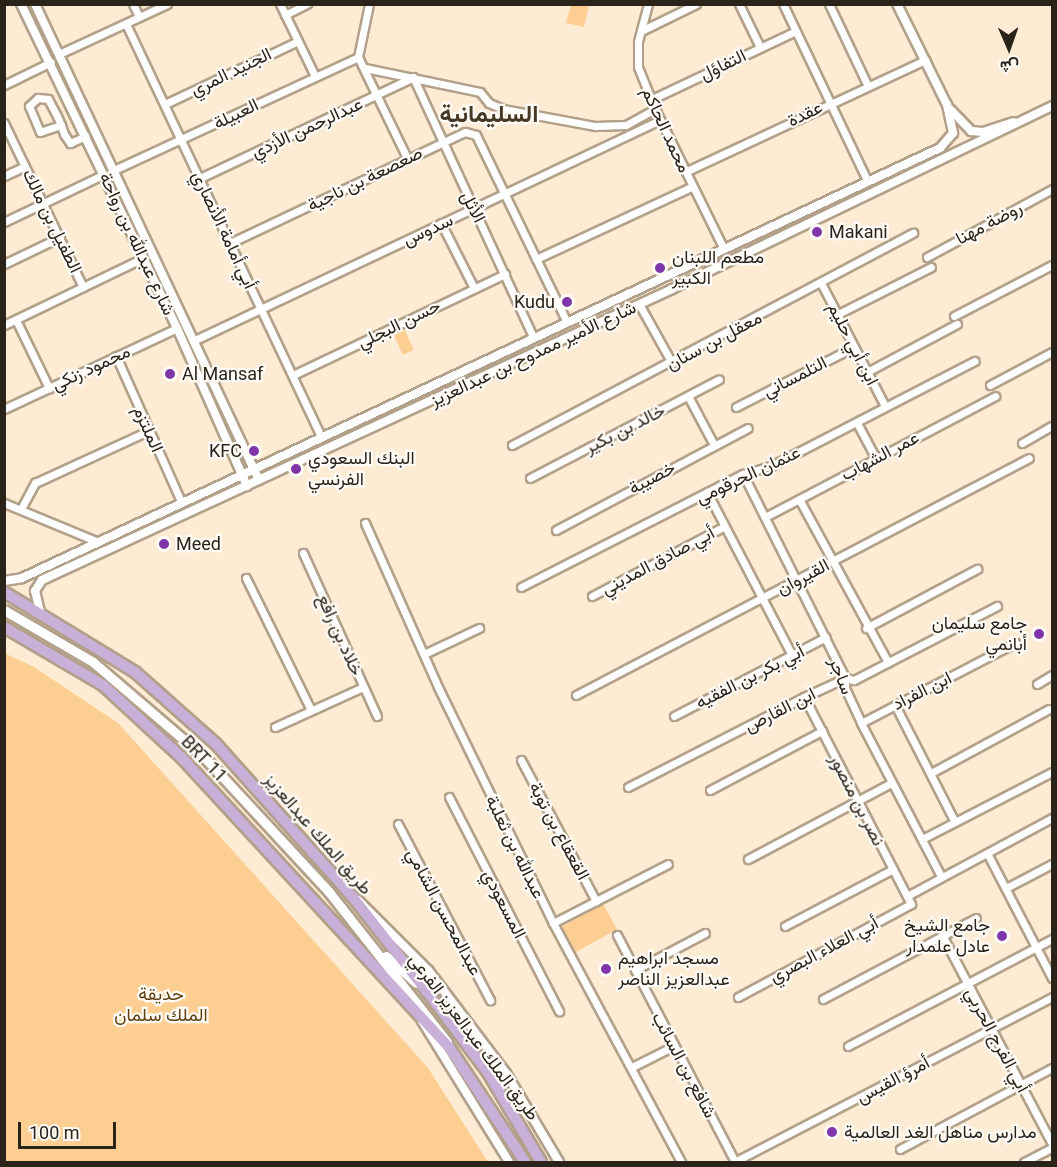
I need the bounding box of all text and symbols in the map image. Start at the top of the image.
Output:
north arrow [979,18,1039,78]
street label: الجنيد المري [187,43,275,101]
street label: التفاؤل [696,45,750,85]
text: ش [1000,57,1020,76]
street label: محمد الحاكم [637,84,695,176]
street label: عبدالرحمن الأزدي [248,93,366,163]
street label: العبيلة [210,94,262,134]
street label: عقدة [784,96,826,132]
district label: السليمانية [440,101,538,129]
street label: صعصعة بن ناجية [304,142,426,216]
street label: الطفيل بن مالك [18,166,86,276]
street label: أبي أمامة الأنصاري [187,168,261,292]
street label: شارع عبدالله بن رواحة [94,169,180,319]
street label: الأثل [456,188,490,226]
street label: روضة مهنا [952,197,1026,249]
street label: سدوس [399,209,457,251]
place label: Makani [829,221,888,243]
marker: Makani [810,225,824,239]
place label: مطعم اللبنان الكبير [672,247,764,290]
marker: مطعم اللبنان الكبير [653,261,667,275]
place label: Kudu [514,291,555,313]
street label: حسن البجلي [354,295,444,353]
marker: Kudu [560,295,574,309]
street label: شارع الأمير ممدوح بن عبدالعزيز [426,297,640,411]
street label: ابن أبي حليم [823,299,883,389]
street label: معقل بن سنان [662,307,766,375]
street label: محمود زنكي [48,340,134,396]
street label: التلمساني [759,352,831,402]
place label: Al Mansaf [182,363,263,385]
marker: Al Mansaf [163,367,177,381]
street label: خالد بن بكير [581,400,669,458]
street label: الملتزم [128,402,168,456]
street label: عمر الشهاب [837,426,923,486]
place label: KFC [209,440,242,462]
street label: عثمان الحرقومي [692,441,804,509]
marker: KFC [247,444,261,458]
place label: البنك السعودي الفرنسي [308,448,415,490]
street label: خصيبة [625,457,679,499]
marker: البنك السعودي الفرنسي [289,462,303,476]
street label: أبي صادق المديني [598,522,718,600]
place label: Meed [176,533,221,555]
marker: Meed [157,537,171,551]
street label: القيروان [773,554,833,600]
street label: خلاد بن رافع [312,591,368,679]
place label: جامع سليمان أبانمي [932,613,1027,656]
marker: جامع سليمان أبانمي [1032,627,1046,641]
street label: أبي بكر بن الفقيه [692,640,808,714]
street label: ساجر [824,654,858,698]
street label: ابن الفراد [889,667,955,715]
street label: ابن القارص [741,683,819,737]
street label: BRT 11 [176,731,232,787]
street label: نصر بن منصور [825,751,889,849]
street label: طريق الملك عبدالعزيز [259,769,377,899]
street label: القعقاع بن توبة [524,778,594,884]
street label: عبدالله بن ثعلبة [481,792,549,902]
street label: عبدالمحسن الشامي [401,845,487,979]
street label: المسعودي [477,866,531,942]
street label: أبي العلاء البصري [766,912,882,988]
place label: جامع الشيخ عادل علمدار [904,915,990,958]
marker: جامع الشيخ عادل علمدار [995,929,1009,943]
place label: مسجد ابراهيم عبدالعزيز الناصر [618,948,730,990]
street label: طريق الملك عبدالعزيز الفرعي [404,949,544,1125]
marker: مسجد ابراهيم عبدالعزيز الناصر [599,962,613,976]
park label: حديقة الملك سلمان [114,984,208,1026]
street label: أبي الفرج الحربي [960,984,1034,1096]
street label: شافع بن السائب [647,1008,721,1122]
street label: أمرؤ القيس [853,1052,933,1108]
scale bar [21,1110,118,1148]
place label: مدارس مناهل الغد العالمية [844,1121,1037,1143]
text: 100 m [29,1122,80,1143]
marker: مدارس مناهل الغد العالمية [825,1125,839,1139]

